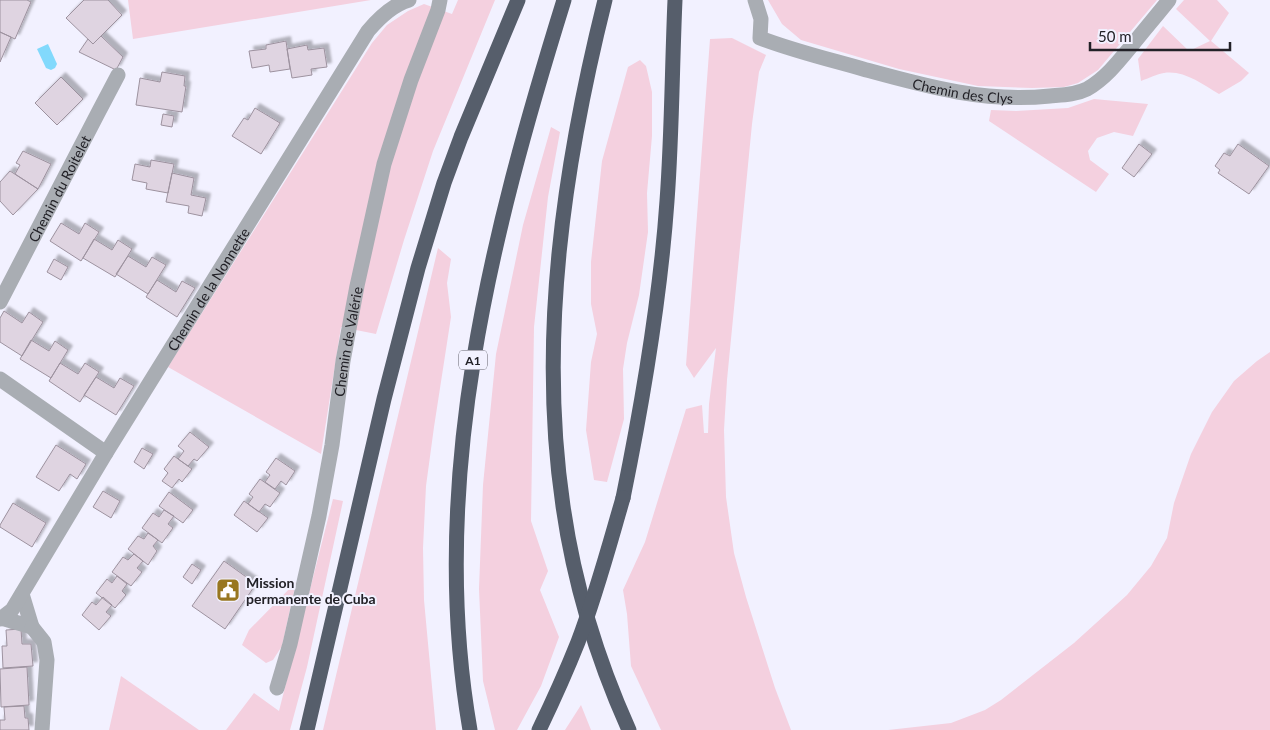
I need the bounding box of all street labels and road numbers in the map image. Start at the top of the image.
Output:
street label: Chemin des Clys [911,74,1013,106]
street label: Chemin du Roitelet [24,132,94,245]
street label: Chemin de la Nonnette [163,224,252,354]
street label: Chemin de Valérie [330,285,365,397]
road number: A1 [459,350,487,370]

